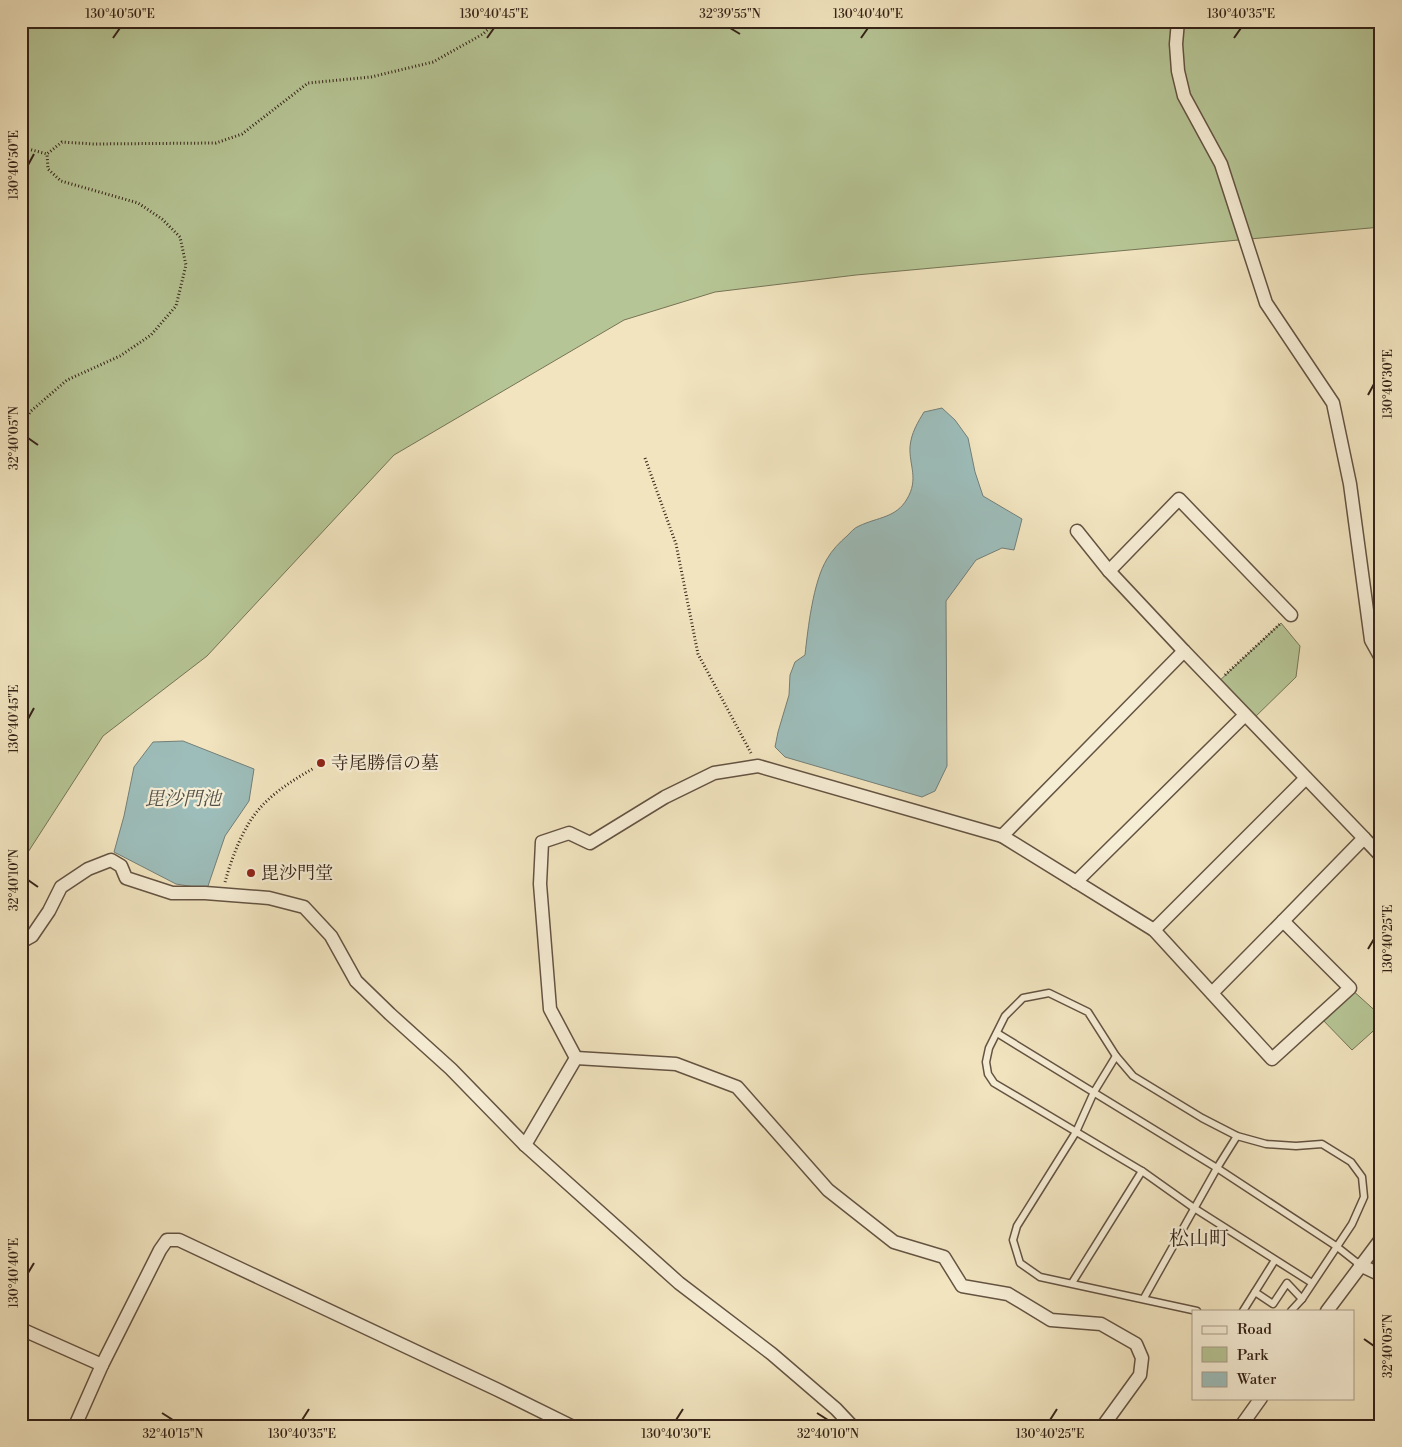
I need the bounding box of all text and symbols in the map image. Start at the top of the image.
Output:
text: 130°40'50"E [85,7,155,22]
text: 130°40'45"E [460,7,528,22]
text: 32°39'55"N [699,7,761,22]
text: 130°40'40"E [833,7,903,22]
text: 130°40'35"E [1207,7,1275,22]
text: 130°40'50"E [7,130,22,200]
text: 130°40'30"E [1381,349,1396,419]
text: 32°40'05"N [7,406,22,470]
text: 130°40'45"E [7,685,22,753]
place label: 寺尾勝信の墓 [331,752,439,775]
marker: 寺尾勝信の墓 [315,757,327,769]
water label: 毘沙門池 [145,787,223,811]
text: 32°40'10"N [7,849,22,911]
place label: 毘沙門堂 [261,862,333,885]
marker: 毘沙門堂 [245,867,257,879]
text: 130°40'25"E [1381,905,1396,973]
district label: 松山町 [1169,1227,1229,1252]
text: 130°40'40"E [7,1238,22,1308]
legend [1192,1310,1354,1400]
text: 32°40'05"N [1381,1314,1396,1378]
text: Road [1237,1320,1272,1339]
text: Park [1237,1346,1269,1365]
text: Water [1236,1370,1277,1389]
text: 32°40'15"N [142,1427,204,1442]
text: 130°40'35"E [268,1427,336,1442]
text: 130°40'30"E [641,1427,711,1442]
text: 32°40'10"N [797,1427,859,1442]
text: 130°40'25"E [1016,1427,1084,1442]

